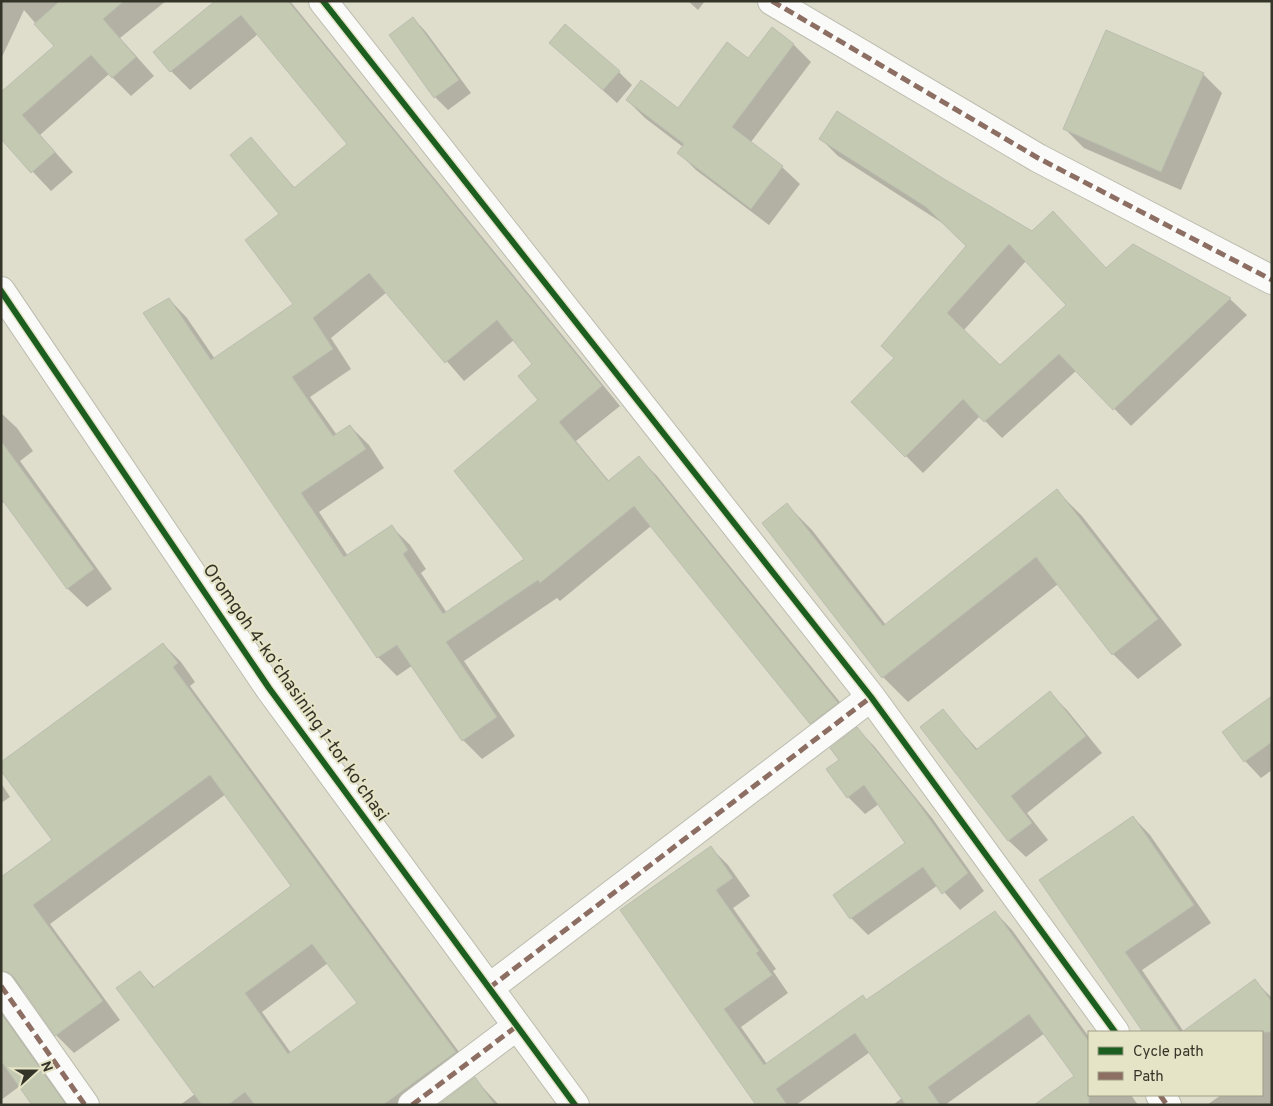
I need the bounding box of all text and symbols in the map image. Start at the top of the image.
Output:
street label: Oromgoh 4-koʻchasining 1-tor koʻchasi [197,560,393,826]
legend [1088,1031,1263,1096]
text: Cycle path [1133,1043,1204,1062]
north arrow [10,1046,60,1096]
text: N [36,1059,55,1075]
text: Path [1133,1068,1164,1087]

